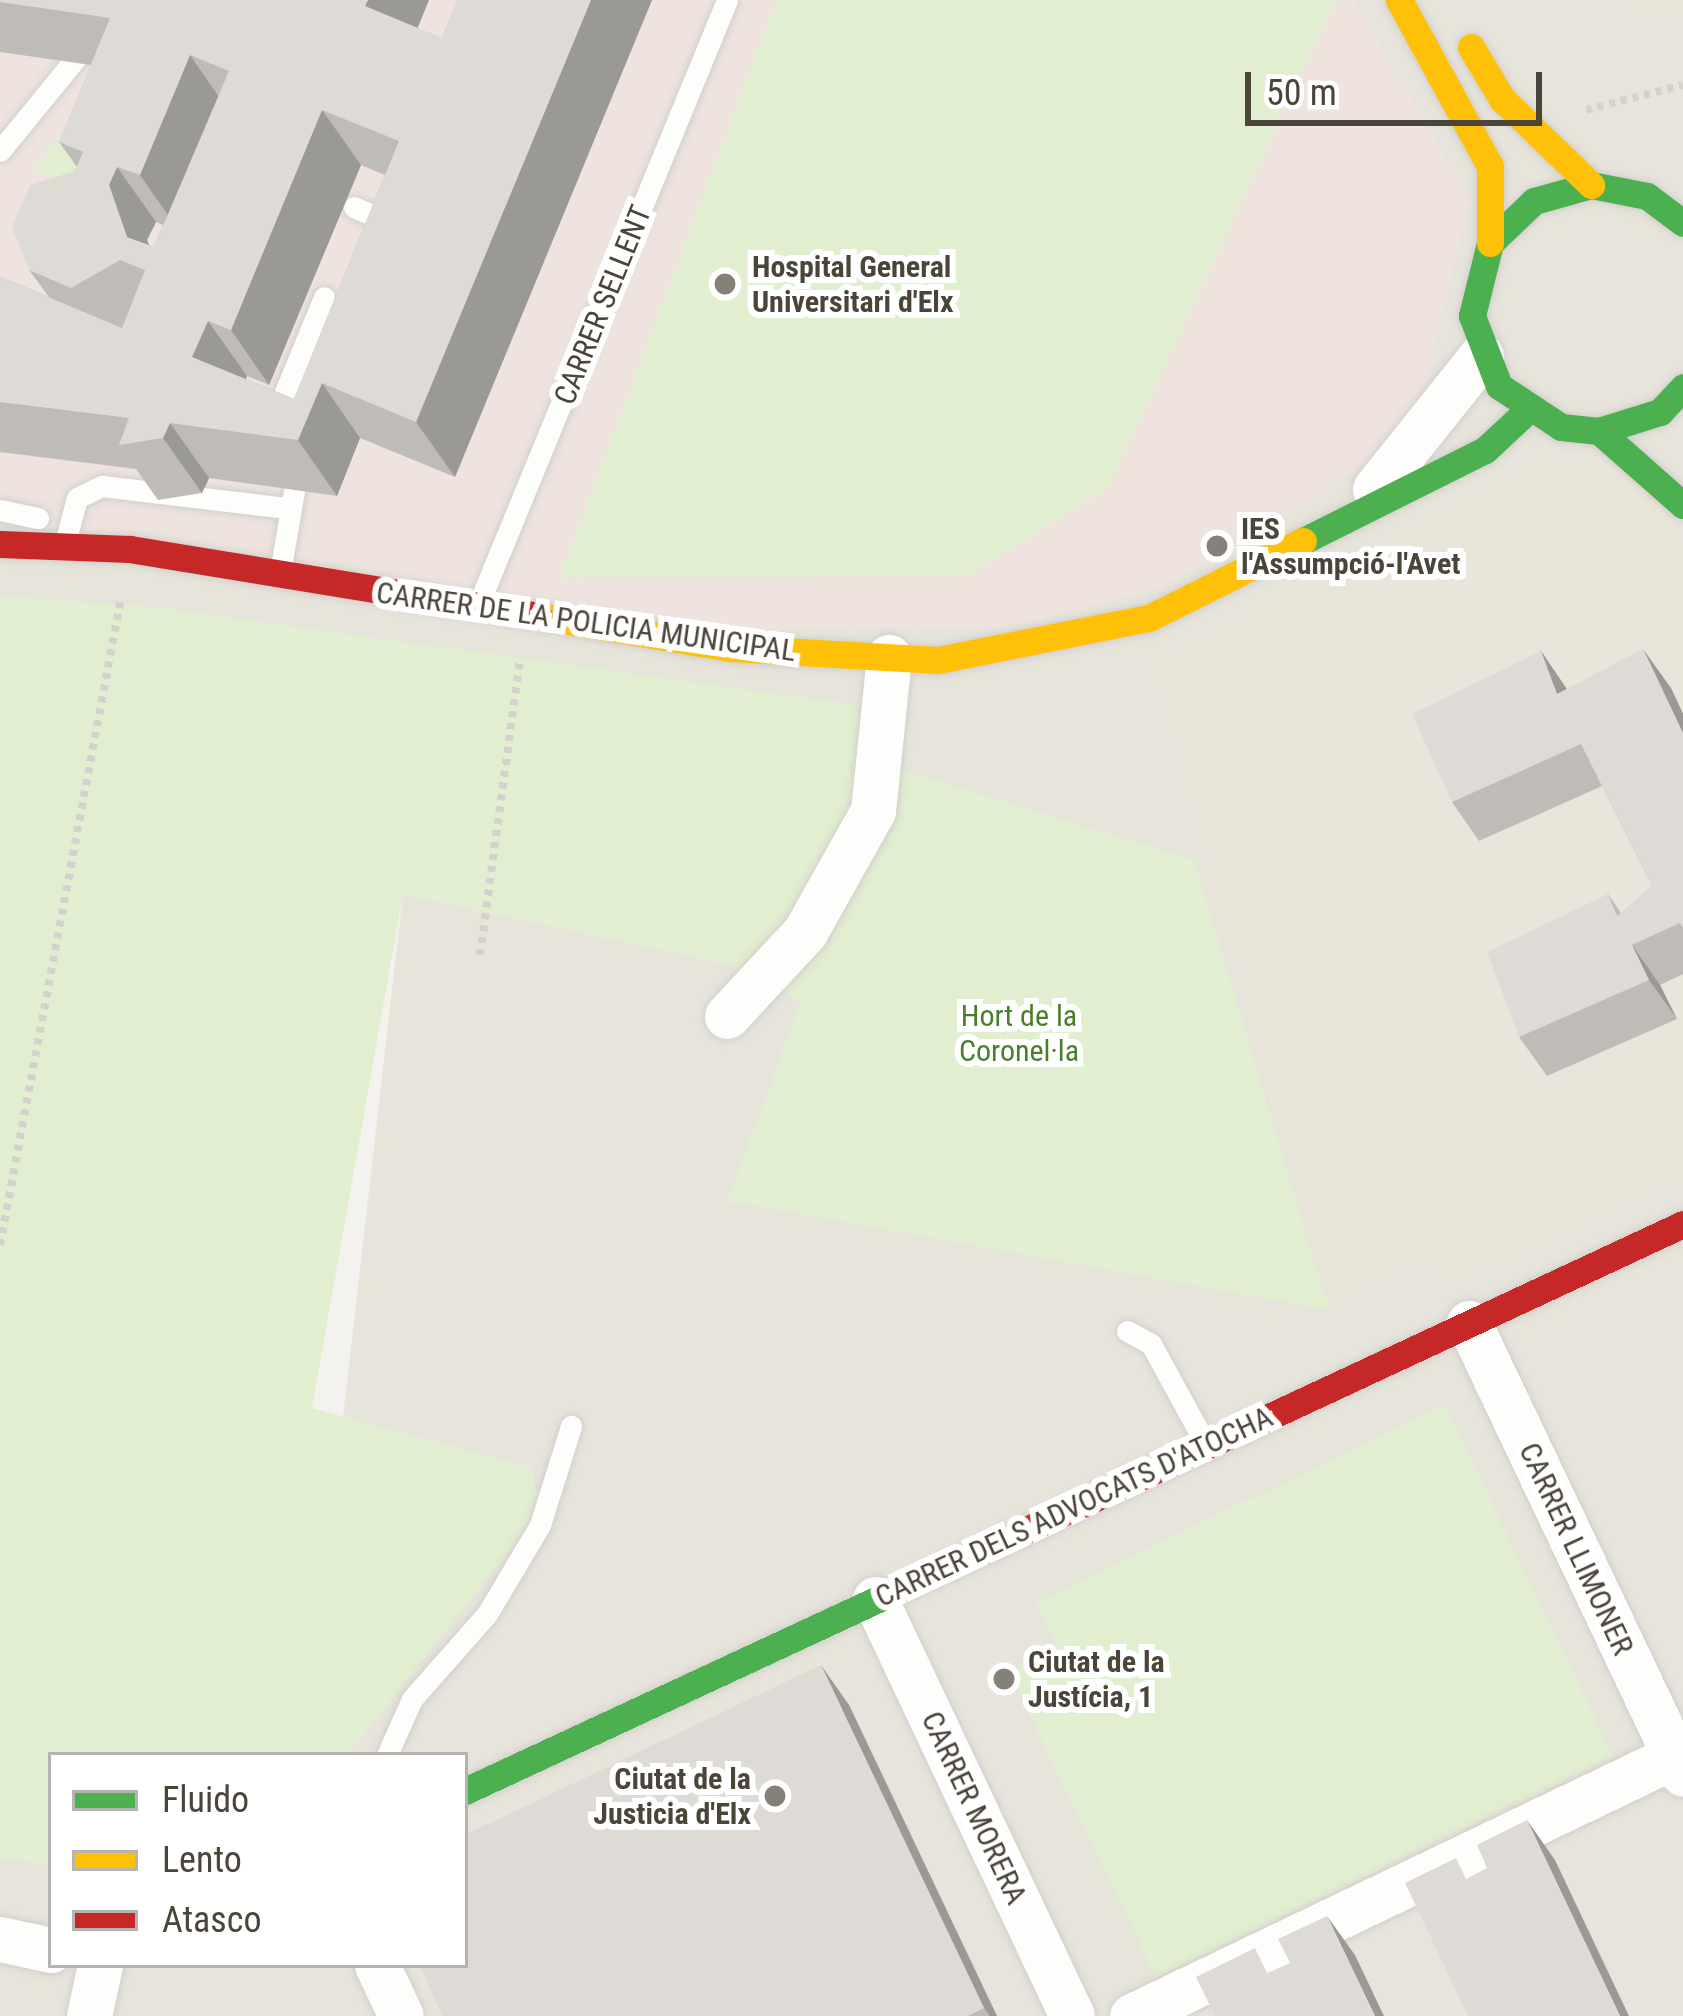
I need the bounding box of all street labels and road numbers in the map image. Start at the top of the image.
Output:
street label: CARRER SELLENT [547,200,659,410]
street label: CARRER DE LA POLICIA MUNICIPAL [374,575,798,669]
street label: CARRER DELS ADVOCATS D'ATOCHA [870,1399,1278,1615]
street label: CARRER LLIMONER [1511,1437,1641,1661]
street label: CARRER MORERA [914,1706,1034,1910]

